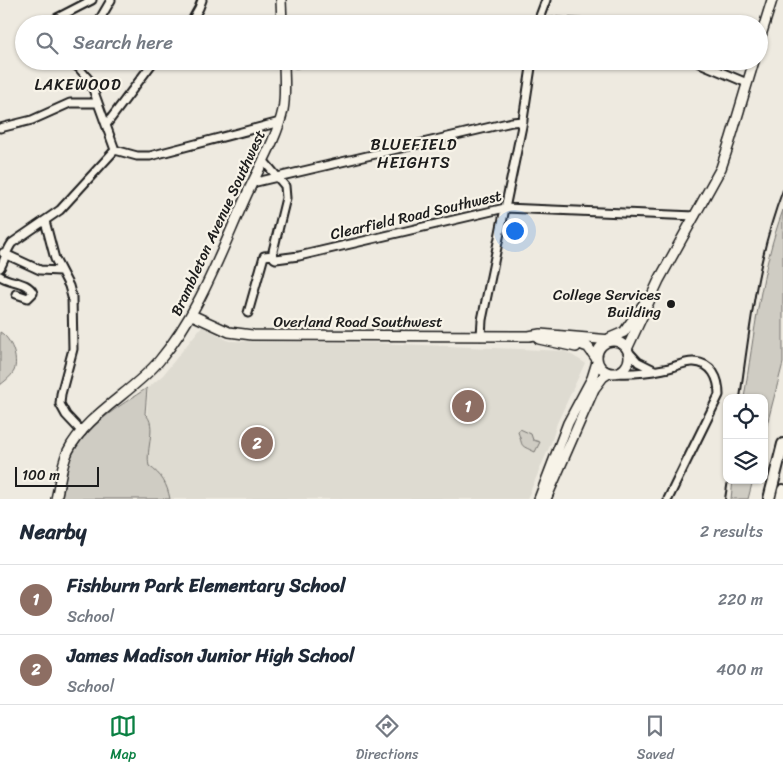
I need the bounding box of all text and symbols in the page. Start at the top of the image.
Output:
search box [15,15,768,70]
text: Search here [73,26,173,59]
icon: search [33,29,61,57]
district label: LAKEWOOD [34,70,122,99]
street label: Brambleton Avenue Southwest [163,125,273,320]
district label: BLUEFIELD HEIGHTS [371,130,457,177]
street label: Clearfield Road Southwest [328,183,505,247]
your location [502,218,528,244]
place label: College Services Building [553,282,661,325]
marker: College Services Building [665,298,677,310]
street label: Overland Road Southwest [273,309,443,335]
pin: 1 [452,387,484,425]
map controls [723,394,768,484]
button: locate [723,394,768,439]
pin: 2 [241,424,273,462]
button: layers [723,439,768,484]
text: 100 m [22,463,60,488]
scale bar [15,464,99,487]
text: Nearby [20,513,86,551]
text: 2 results [700,517,763,546]
text: Fishburn Park Elementary School [67,569,345,602]
text: 1 [33,585,39,614]
text: 220 m [718,585,763,614]
text: School [67,602,114,631]
text: James Madison Junior High School [67,639,354,672]
text: 2 [31,655,41,684]
text: 400 m [716,655,763,684]
text: School [67,672,114,701]
tab: Map [109,712,137,767]
tab: Directions [356,712,418,767]
tab: Saved [637,712,674,767]

